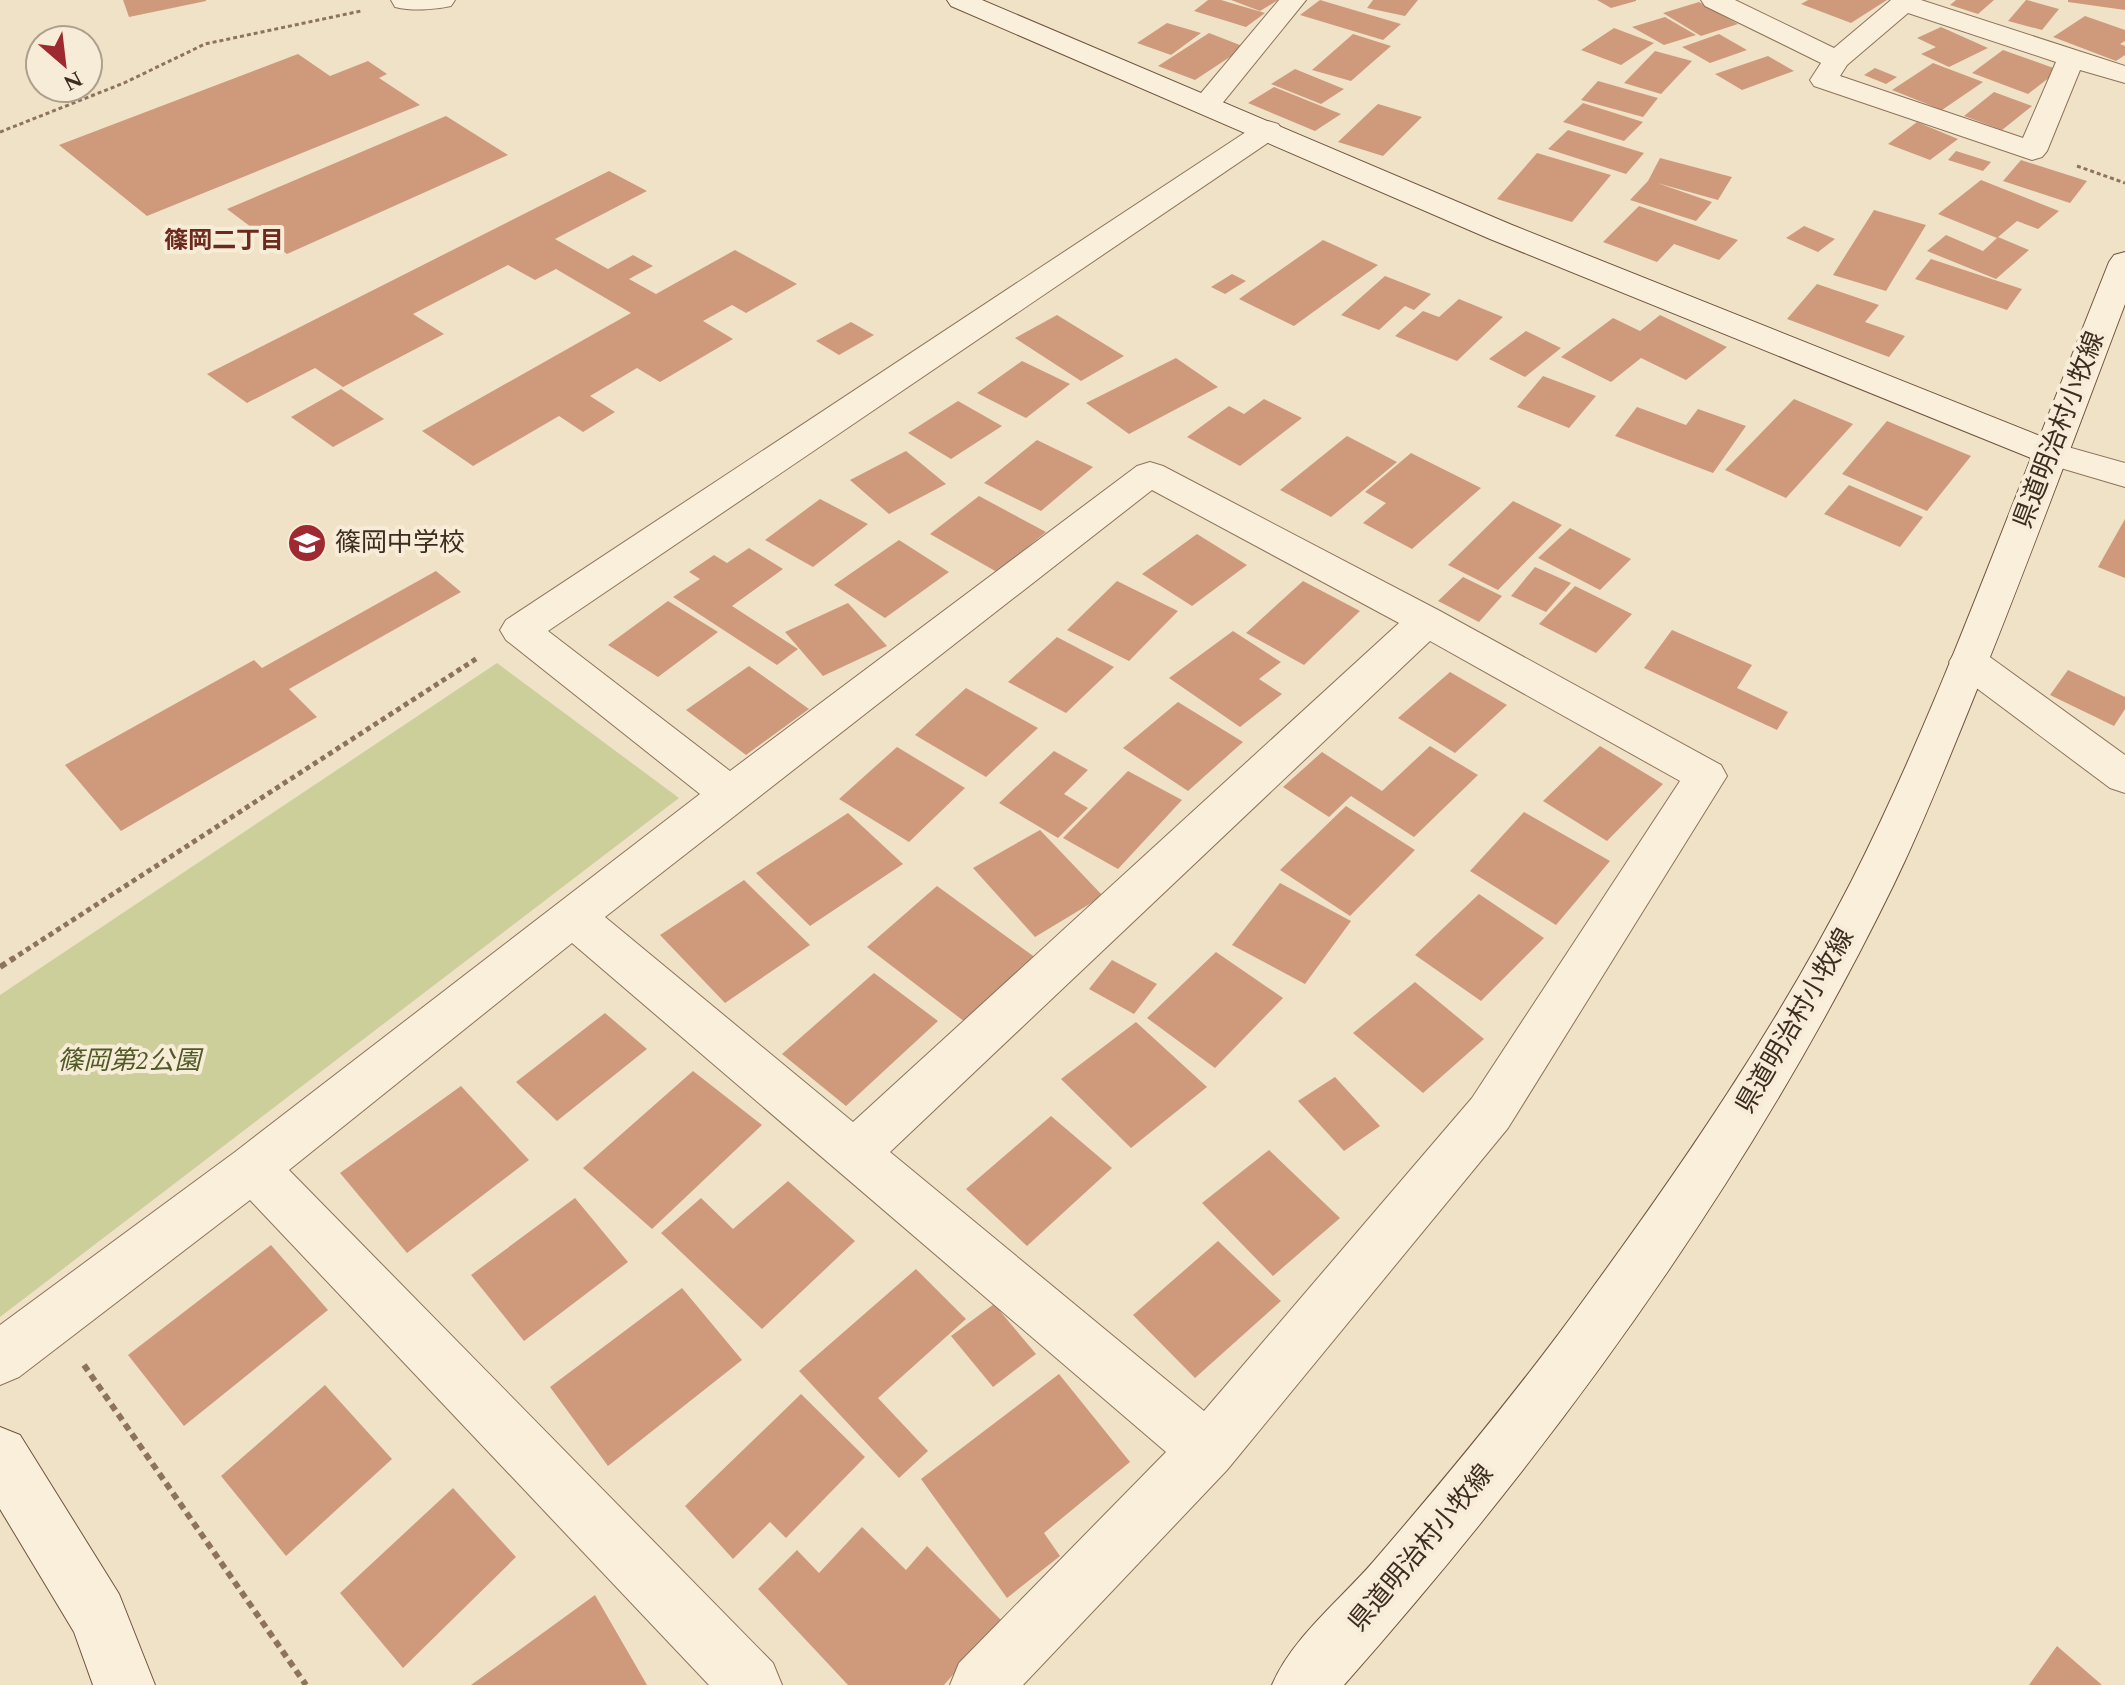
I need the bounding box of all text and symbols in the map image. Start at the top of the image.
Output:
north arrow [24,24,104,104]
text: N [57,62,88,99]
district label: 篠岡二丁目 [164,223,284,259]
street label: 県道明治村小牧線 [2003,326,2115,534]
school or university icon: 篠岡中学校 [286,522,328,564]
place label: 篠岡中学校 [335,523,465,563]
street label: 県道明治村小牧線 [1726,921,1864,1121]
park label: 篠岡第2公園 [57,1041,204,1081]
street label: 県道明治村小牧線 [1339,1455,1503,1641]

